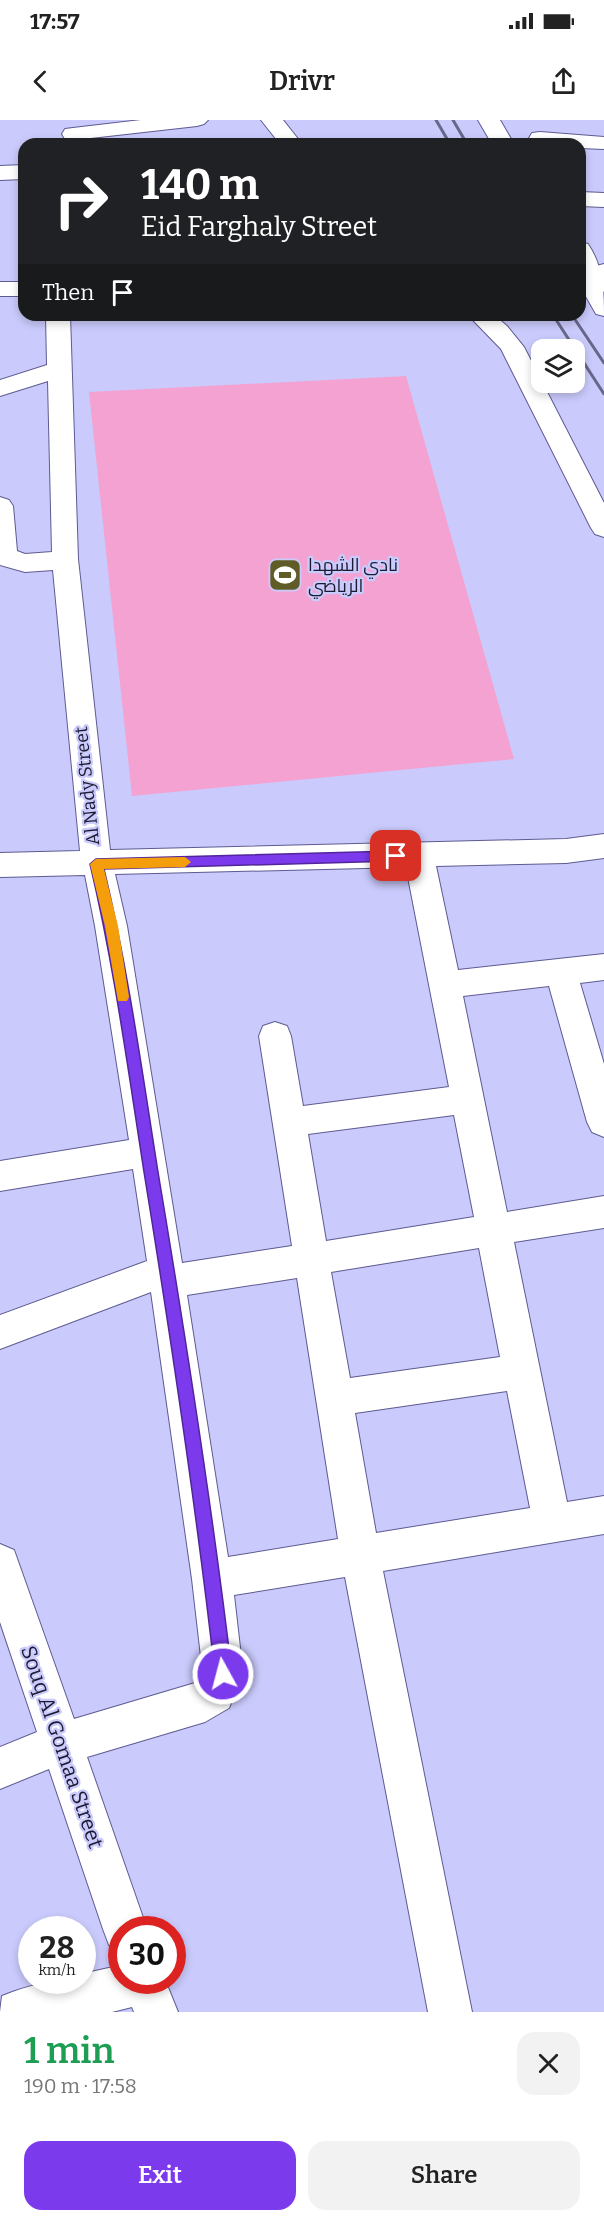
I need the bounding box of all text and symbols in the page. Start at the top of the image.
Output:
text: 17:57 [30,8,80,35]
icon: back [24,65,57,98]
text: Drivr [269,65,335,97]
icon: share [547,65,580,98]
text: 140 m [141,160,259,210]
icon: right [42,162,120,240]
text: Eid Farghaly Street [141,211,377,243]
icon: arrive [106,276,139,309]
text: Then [42,279,94,306]
map controls [531,339,585,393]
button: layers [531,339,585,393]
place label: نادي الشهدا الرياضي [308,554,398,599]
sports icon: نادي الشهدا الرياضي [267,557,303,593]
street label: Al Nady Street [70,725,104,847]
pin [370,830,421,881]
icon: arrive [379,839,412,872]
street label: Souq Al Gomaa Street [15,1642,109,1852]
position arrow [191,1642,255,1706]
speed limit sign: 30 [108,1916,186,1994]
text: 28 [40,1930,74,1966]
text: km/h [38,1961,76,1979]
text: 1 min [24,2029,115,2073]
button: close [517,2032,580,2095]
text: 190 m · 17:58 [24,2074,137,2098]
button: Exit [24,2141,296,2210]
button: Share [308,2141,580,2210]

